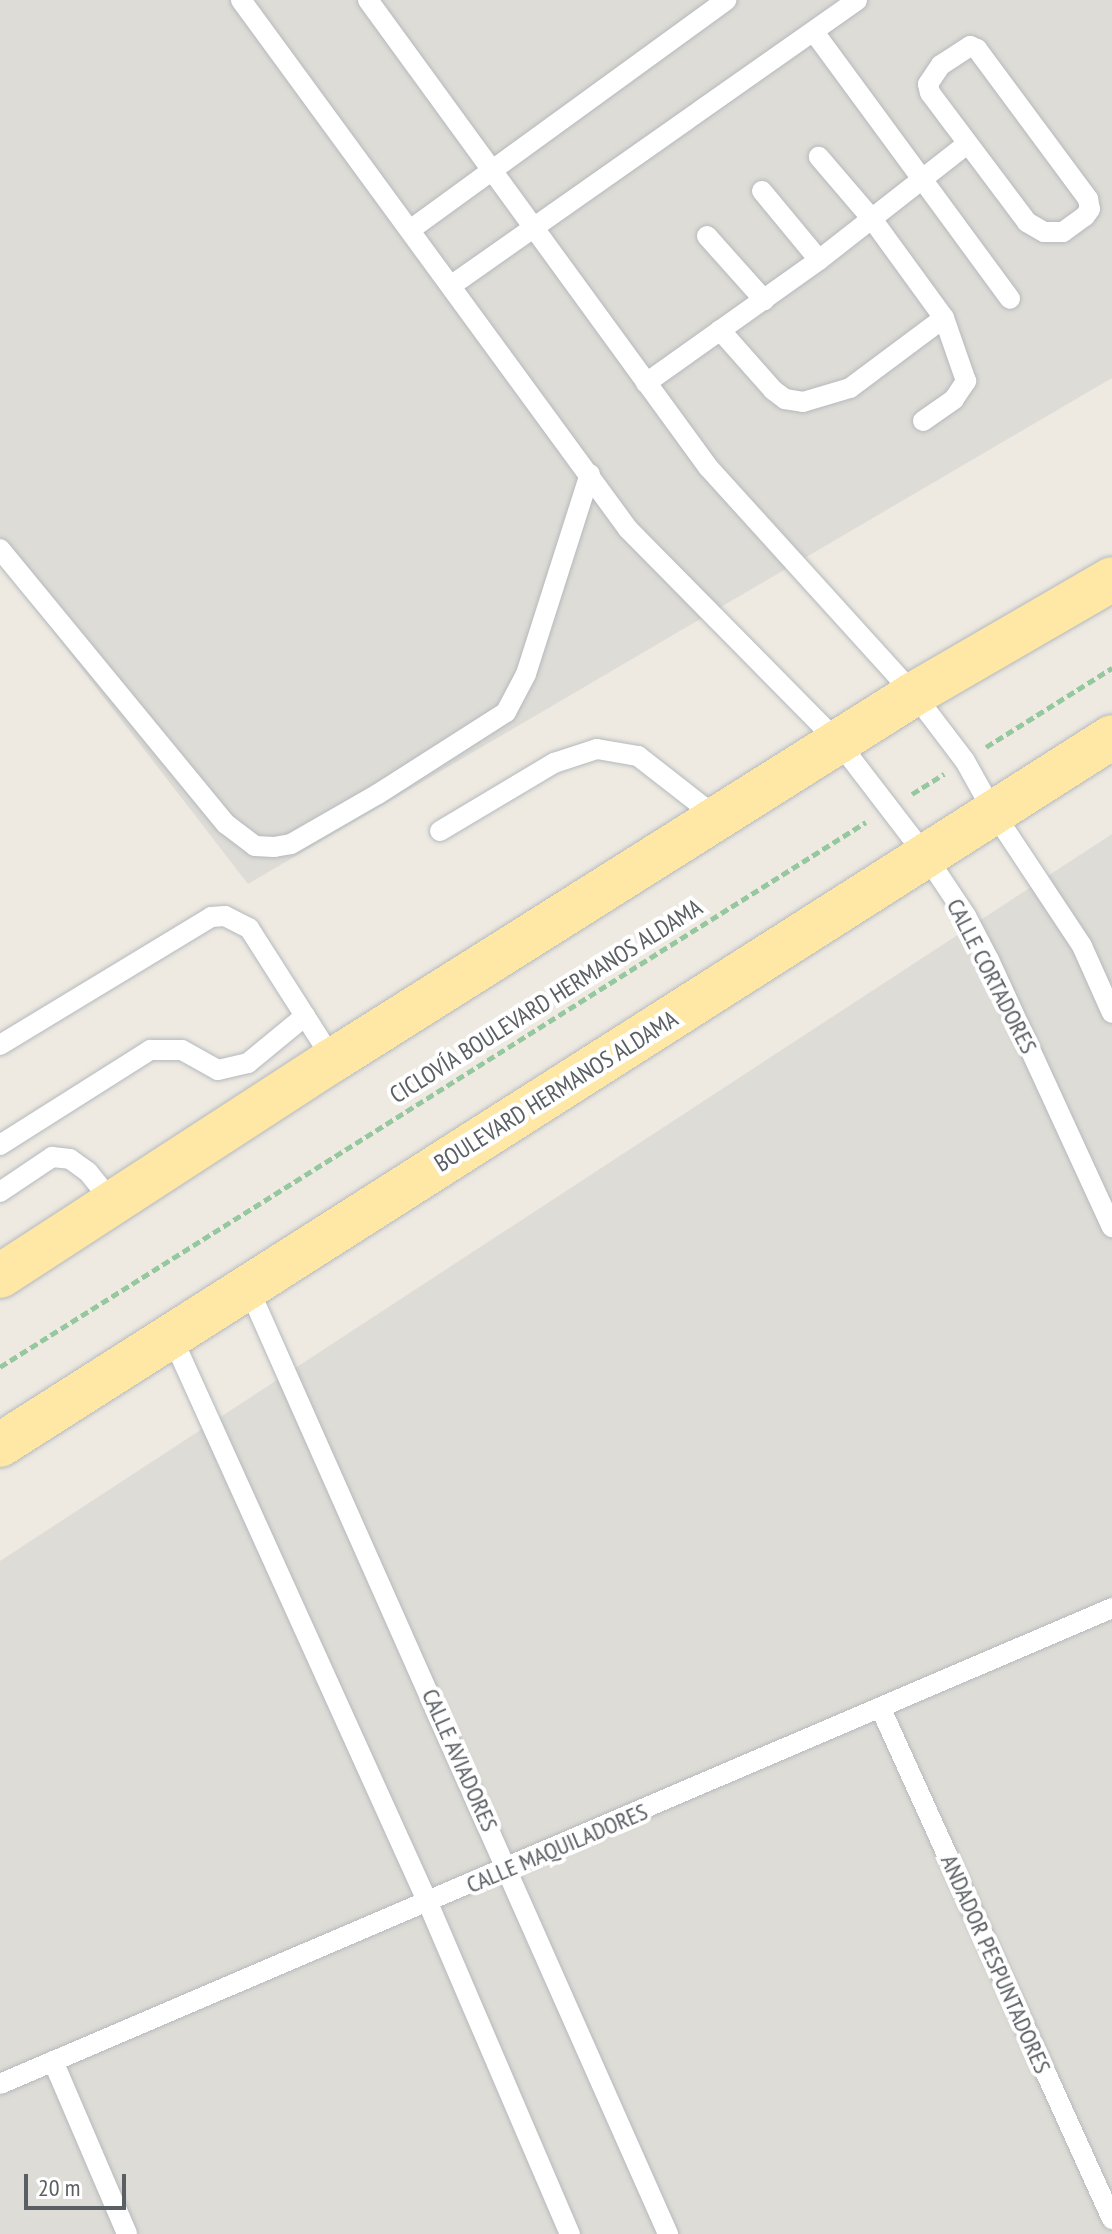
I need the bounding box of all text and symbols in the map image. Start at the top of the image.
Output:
street label: CICLOVÍA BOULEVARD HERMANOS ALDAMA [384,892,708,1110]
street label: CALLE CORTADORES [941,894,1043,1058]
street label: BOULEVARD HERMANOS ALDAMA [429,1004,683,1178]
street label: CALLE AVIADORES [416,1684,504,1836]
street label: CALLE MAQUILADORES [462,1797,652,1899]
street label: ANDADOR PESPUNTADORES [935,1850,1057,2078]
scale bar [28,2158,130,2208]
text: 20 m [38,2172,80,2203]

